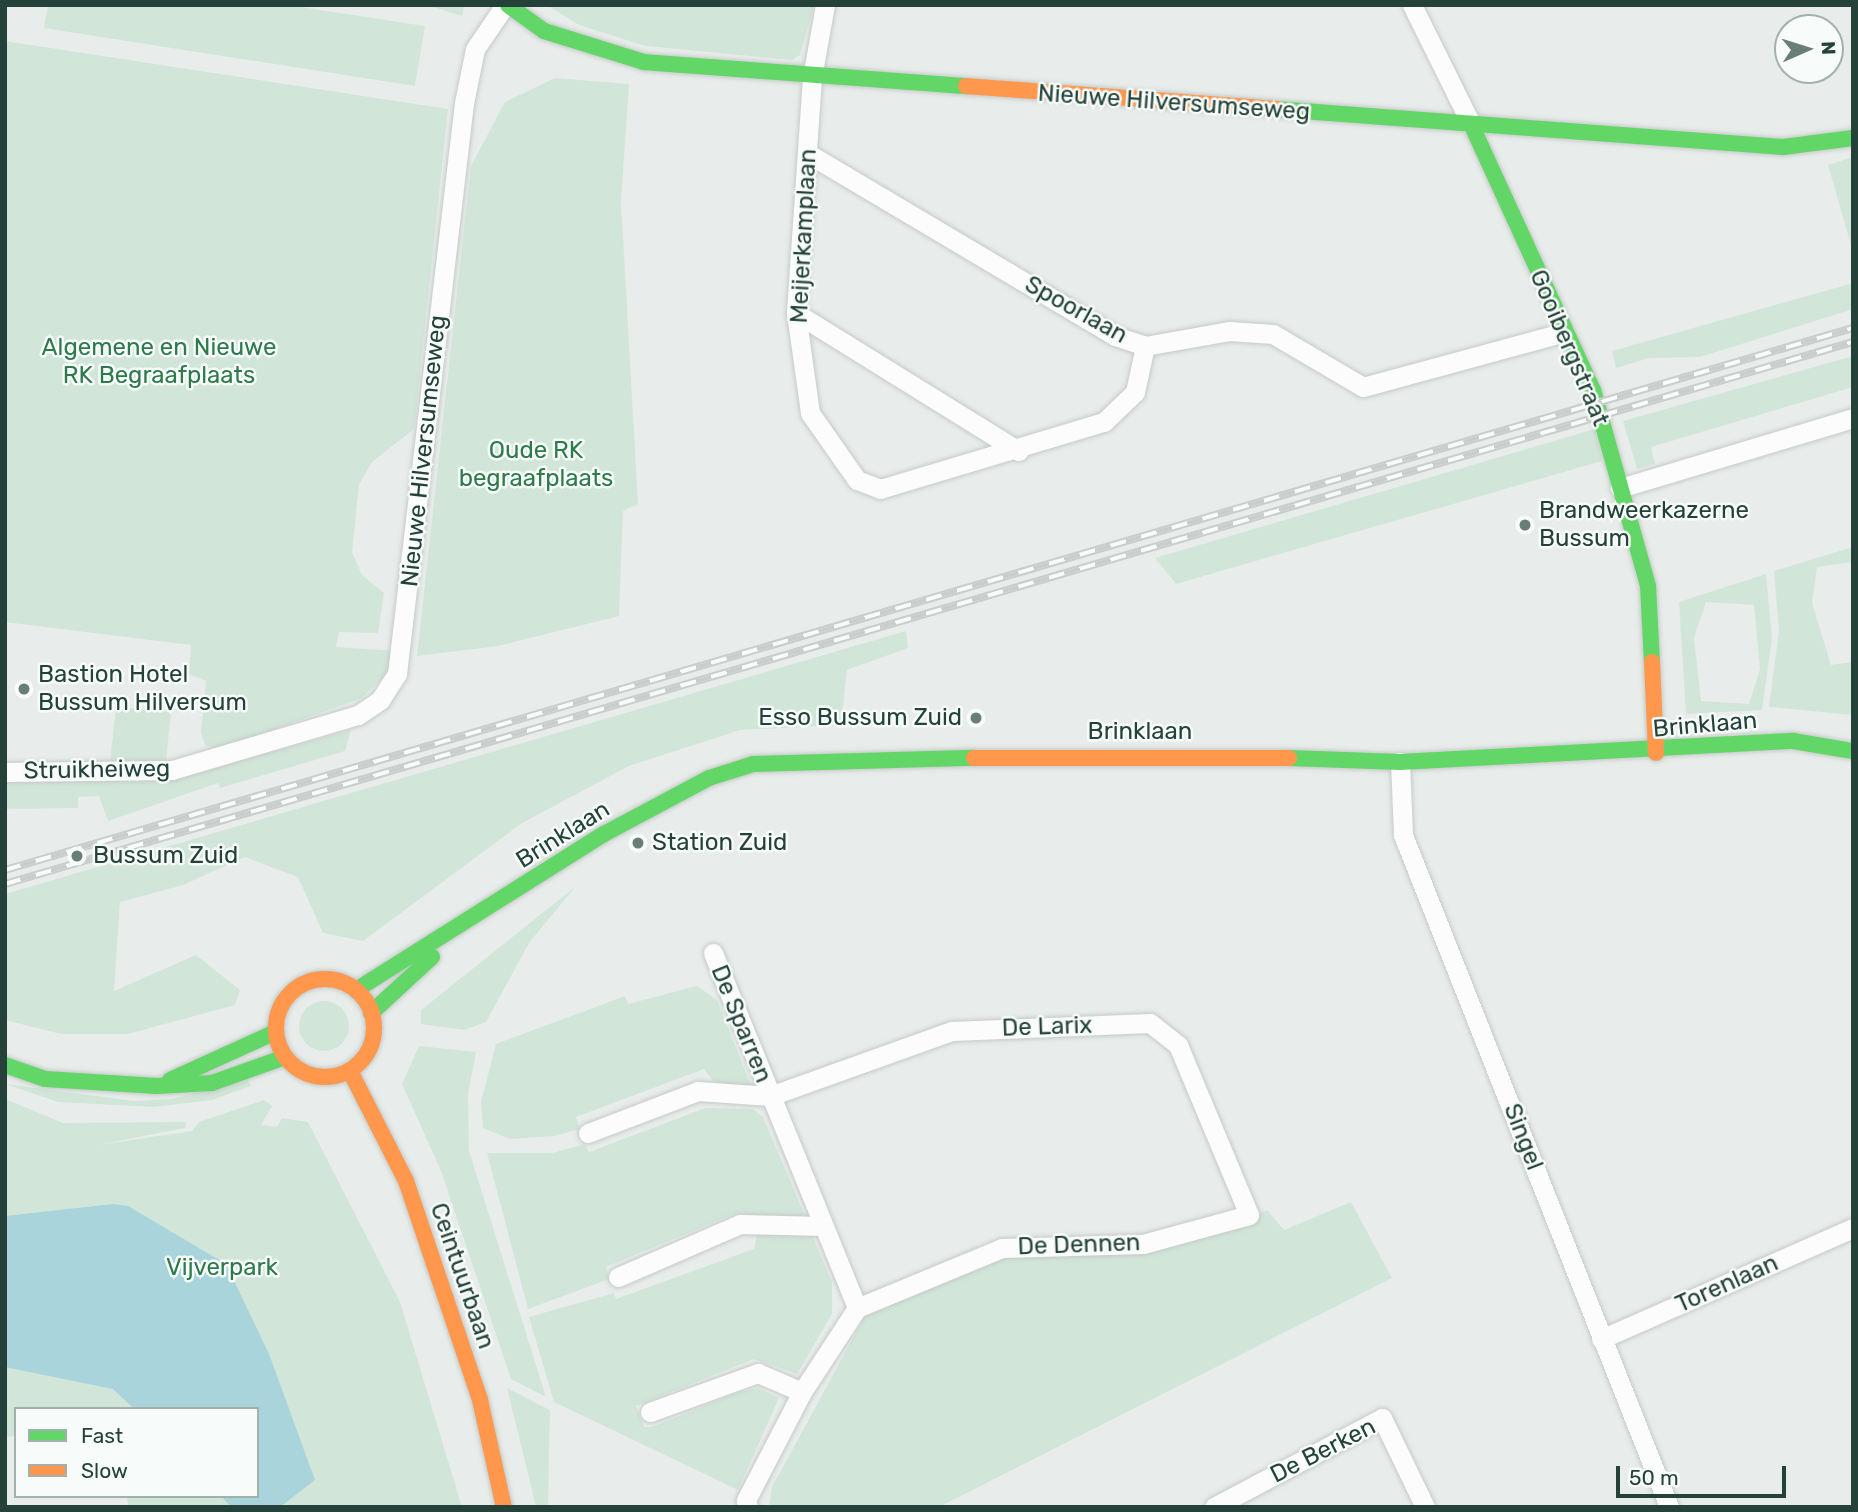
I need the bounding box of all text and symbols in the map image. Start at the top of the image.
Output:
north arrow [1774,14,1844,84]
text: N [1817,41,1840,55]
street label: Nieuwe Hilversumseweg [1037,79,1311,127]
street label: Meijerkamplaan [785,148,823,324]
street label: Gooibergstraat [1523,266,1615,430]
street label: Spoorlaan [1020,270,1132,350]
street label: Nieuwe Hilversumseweg [395,314,453,588]
park label: Algemene en Nieuwe RK Begraafplaats [42,334,276,390]
park label: Oude RK begraafplaats [459,437,613,493]
place label: Brandweerkazerne Bussum [1539,497,1749,553]
marker: Brandweerkazerne Bussum [1517,517,1533,533]
place label: Bastion Hotel Bussum Hilversum [38,661,247,717]
marker: Bastion Hotel Bussum Hilversum [16,681,32,697]
place label: Esso Bussum Zuid [758,704,962,732]
street label: Brinklaan [1652,706,1758,744]
marker: Esso Bussum Zuid [968,710,984,726]
street label: Brinklaan [1088,718,1192,746]
street label: Struikheiweg [23,754,171,786]
street label: Brinklaan [511,795,615,875]
place label: Station Zuid [652,829,787,857]
marker: Station Zuid [630,835,646,851]
place label: Bussum Zuid [93,842,238,870]
marker: Bussum Zuid [67,846,87,866]
street label: De Sparren [704,961,778,1087]
street label: De Larix [1001,1011,1093,1043]
street label: Singel [1497,1100,1549,1174]
street label: Ceintuurbaan [424,1199,500,1353]
street label: De Dennen [1017,1228,1141,1262]
street label: Torenlaan [1671,1249,1783,1319]
park label: Vijverpark [166,1254,278,1282]
legend [14,1407,259,1498]
street label: De Berken [1266,1412,1380,1490]
text: Fast [81,1423,123,1448]
scale bar [1620,1452,1790,1496]
text: Slow [81,1458,128,1483]
text: 50 m [1629,1465,1679,1490]

